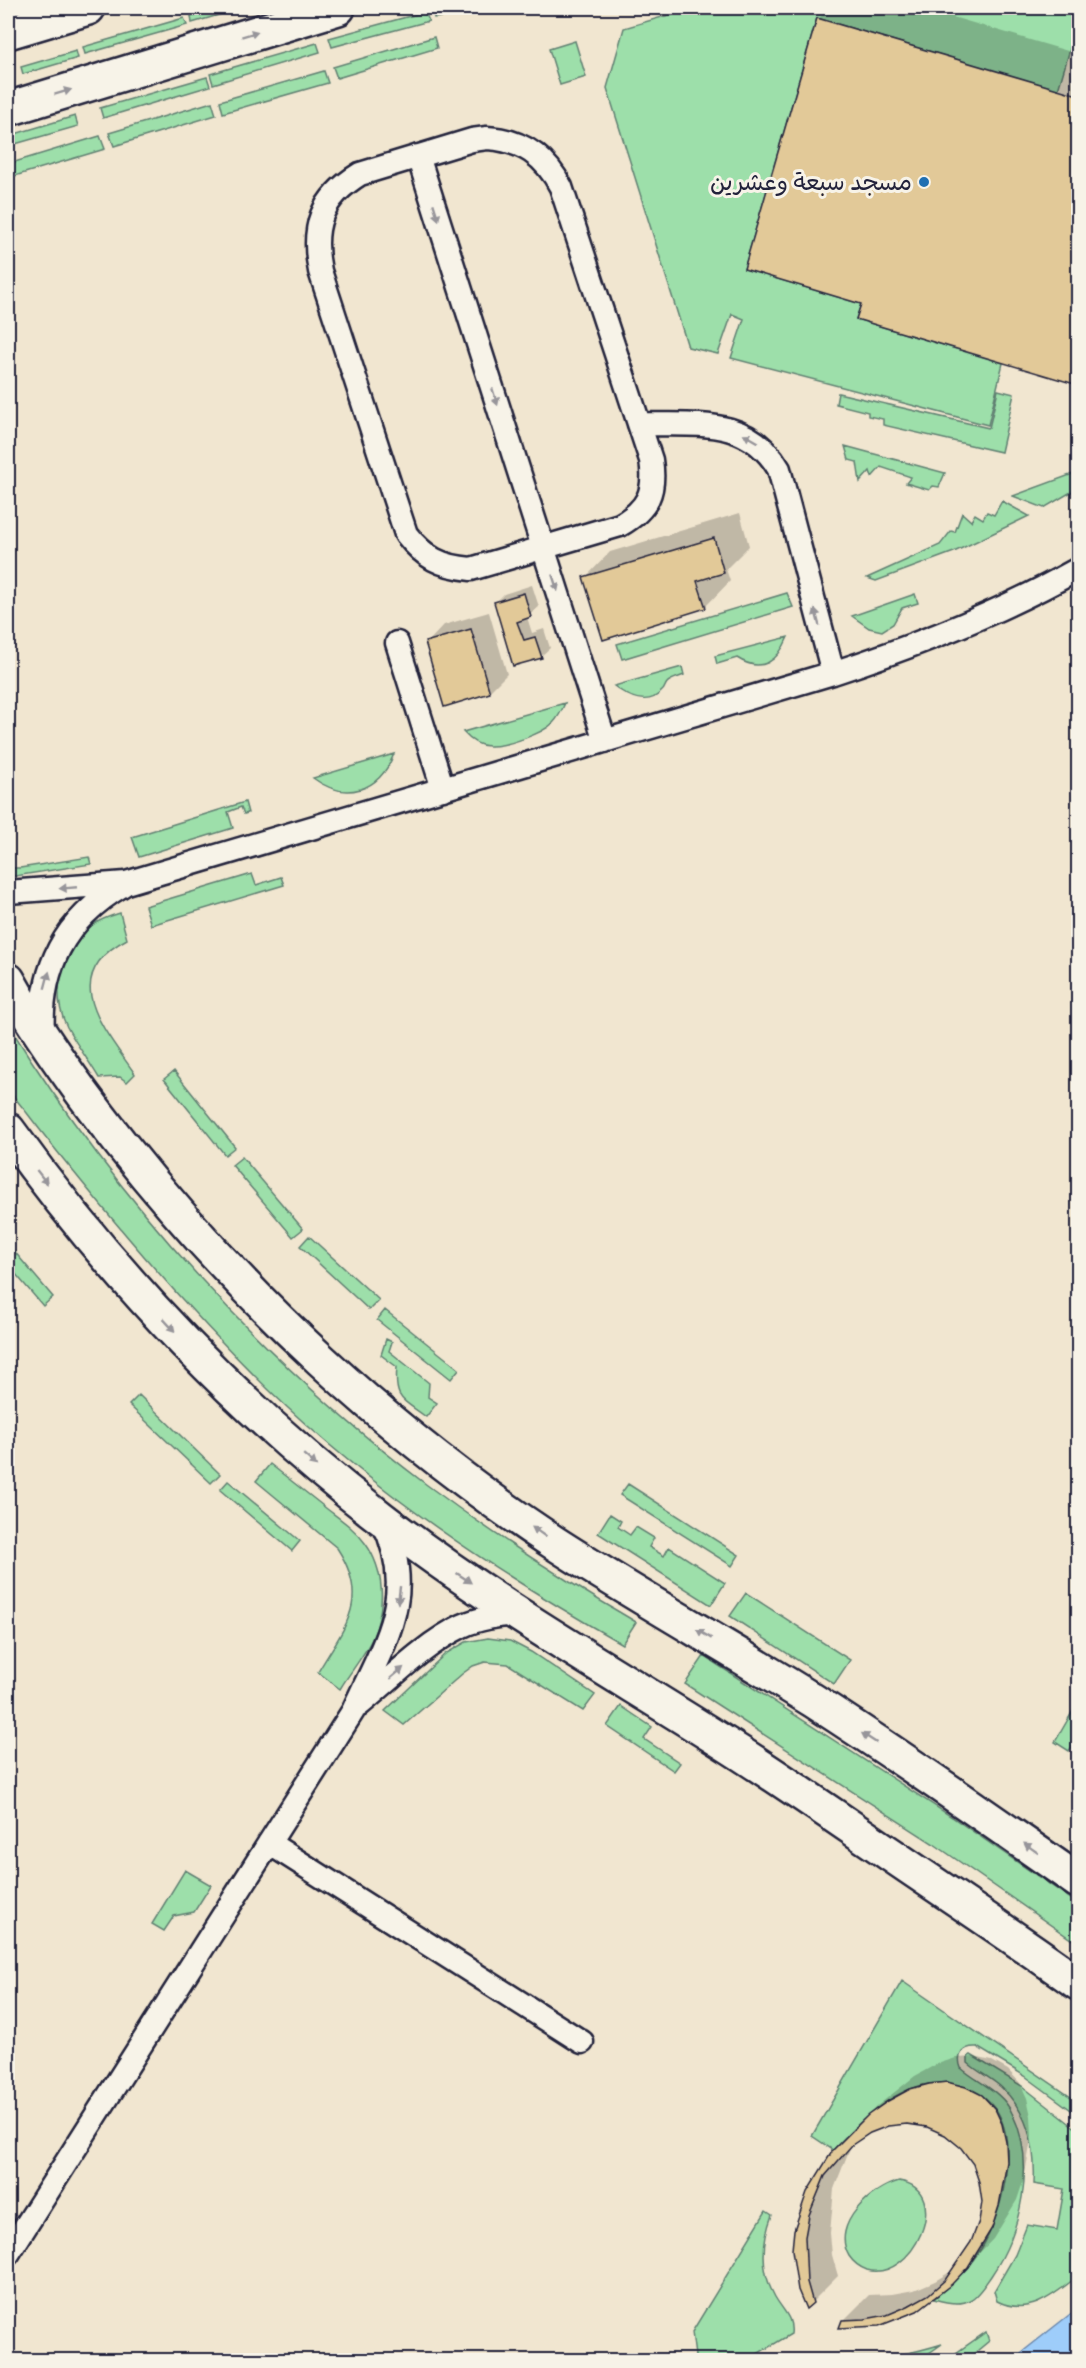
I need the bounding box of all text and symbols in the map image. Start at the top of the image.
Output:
one-way arrow [241,29,259,39]
one-way arrow [54,87,72,96]
place label: مسجد سبعة وعشرين [710,168,912,202]
marker: مسجد سبعة وعشرين [917,175,931,189]
one-way arrow [432,203,441,221]
one-way arrow [491,388,500,406]
one-way arrow [743,433,759,444]
one-way arrow [551,574,560,592]
one-way arrow [812,608,821,626]
one-way arrow [59,883,78,893]
one-way arrow [43,971,52,989]
one-way arrow [36,1169,49,1185]
one-way arrow [162,1318,176,1333]
one-way arrow [302,1453,317,1466]
one-way arrow [531,1526,547,1538]
one-way arrow [456,1573,473,1584]
one-way arrow [394,1585,403,1604]
one-way arrow [695,1629,712,1639]
one-way arrow [389,1667,405,1680]
one-way arrow [862,1732,878,1744]
one-way arrow [1023,1842,1039,1854]

